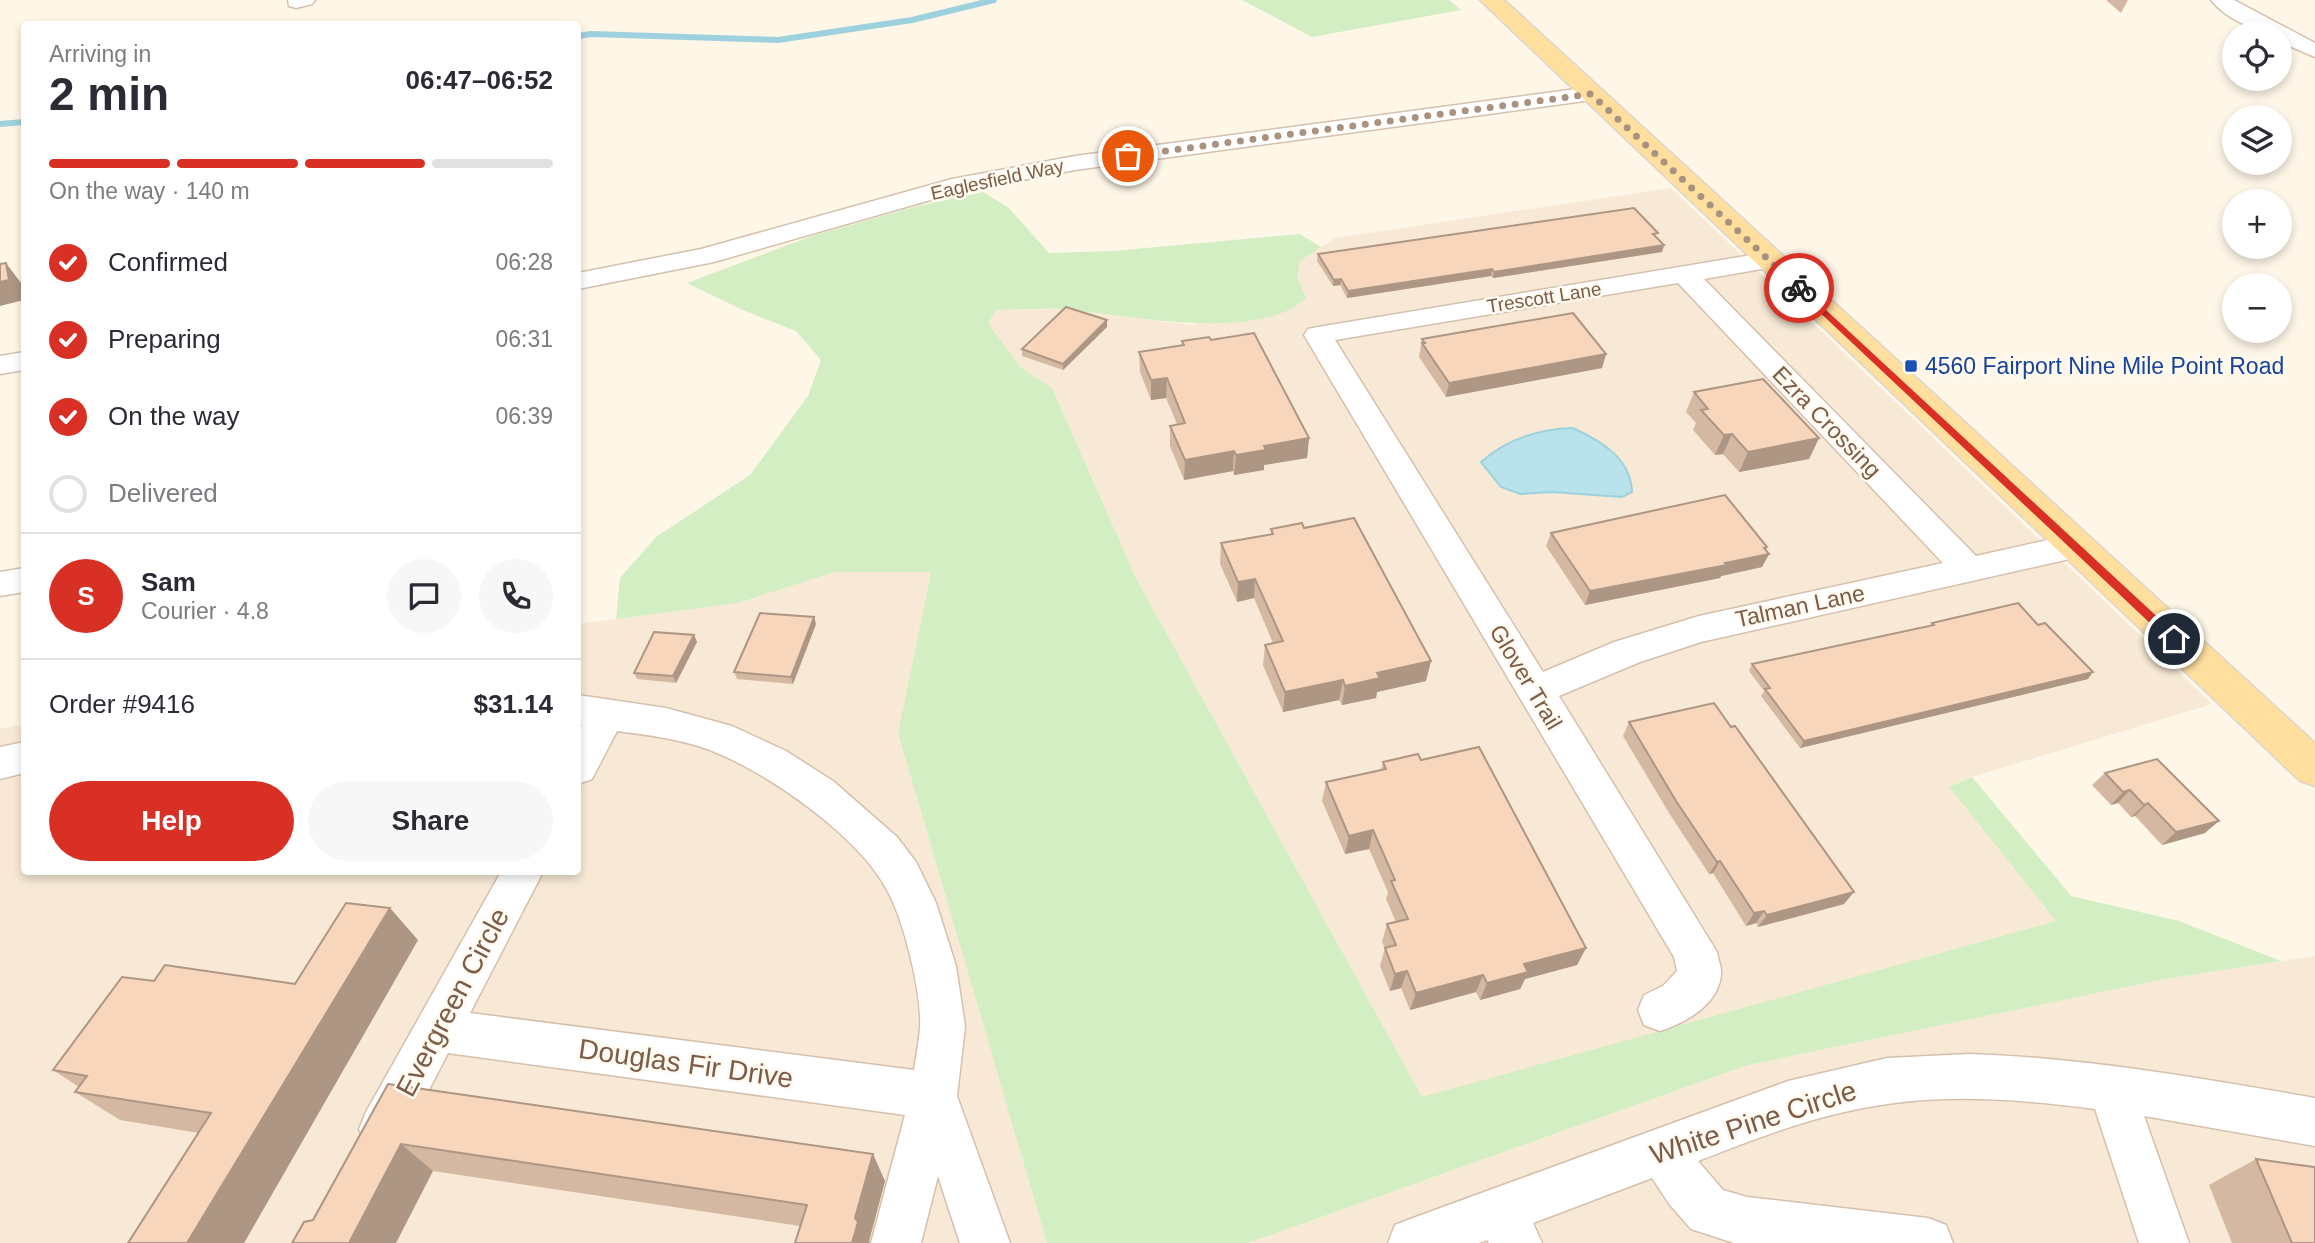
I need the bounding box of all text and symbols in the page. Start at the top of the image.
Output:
map controls [2222,21,2292,343]
button: locate [2222,21,2292,91]
text: Arriving in [49,41,151,67]
text: 06:47–06:52 [406,65,553,95]
text: 2 min [49,68,169,120]
button: layers [2222,105,2292,175]
pin [1098,126,1158,186]
icon: bag [1109,137,1147,175]
street label: Eaglesfield Way [929,155,1066,204]
text: On the way · 140 m [49,178,250,204]
button: + [2222,189,2292,259]
icon: check [49,244,87,282]
text: Confirmed [108,247,228,277]
text: 06:28 [495,249,553,275]
courier [1764,253,1834,323]
icon: bike [1780,269,1818,307]
button: − [2222,273,2292,343]
street label: Trescott Lane [1485,278,1603,317]
icon: check [49,321,87,359]
text: Preparing [108,324,221,354]
text: 06:31 [495,326,553,352]
place label: 4560 Fairport Nine Mile Point Road [1925,353,2284,379]
marker: 4560 Fairport Nine Mile Point Road [1903,358,1919,374]
street label: Ezra Crossing [1767,361,1887,483]
icon: check [49,398,87,436]
text: On the way [108,401,240,431]
text: 06:39 [495,403,553,429]
text: Delivered [108,478,218,508]
button: chat [387,559,461,633]
button: phone [479,559,553,633]
text: Sam [141,567,196,597]
street label: Talman Lane [1733,580,1867,632]
text: S [77,581,95,611]
text: Courier · 4.8 [141,598,269,624]
pin [2144,609,2204,669]
street label: Glover Trail [1485,620,1567,734]
icon: home [2155,620,2193,658]
text: Order #9416 [49,689,195,719]
text: $31.14 [473,689,553,719]
button: Help [49,781,294,861]
button: Share [308,781,553,861]
street label: Evergreen Circle [390,903,515,1102]
street label: Douglas Fir Drive [577,1033,795,1094]
street label: White Pine Circle [1646,1075,1860,1170]

